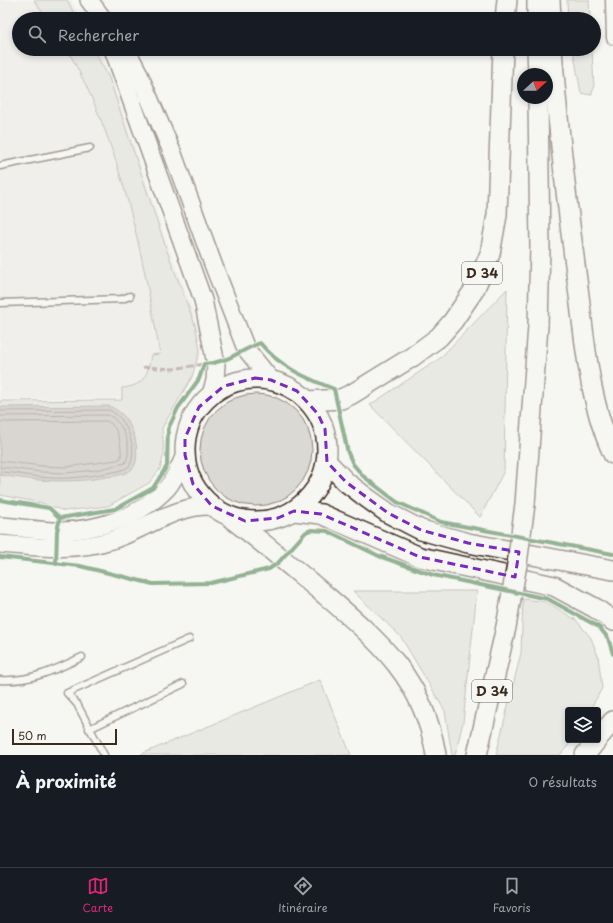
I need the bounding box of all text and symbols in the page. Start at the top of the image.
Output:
search box [12,12,601,56]
icon: search [26,23,48,45]
text: Rechercher [58,23,139,46]
north arrow [517,68,553,104]
road number: D 34 [462,262,502,284]
road number: D 34 [472,680,512,702]
map controls [565,707,601,743]
button: layers [565,707,601,743]
scale bar [12,727,117,746]
text: 50 m [18,727,47,744]
text: À proximité [16,768,116,794]
text: 0 résultats [529,772,597,791]
tab: Carte [83,875,113,916]
tab: Itinéraire [278,875,328,916]
tab: Favoris [493,875,530,916]

